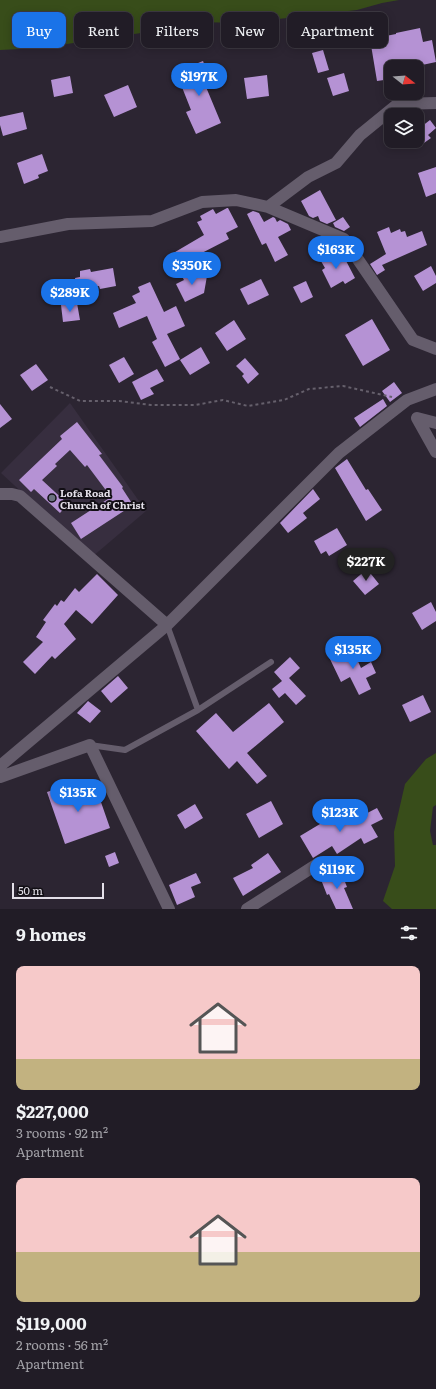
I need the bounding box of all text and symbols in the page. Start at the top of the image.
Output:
chip: Buy [12,12,66,48]
chip: Rent [74,12,133,48]
chip: Filters [141,12,213,48]
chip: New [221,12,279,48]
chip: Apartment [287,12,388,48]
north arrow [384,60,424,100]
map controls [384,60,424,148]
pin: $197K [171,63,227,97]
text: $197K [180,66,218,85]
button: layers [384,108,424,148]
pin: $163K [308,236,364,270]
text: $163K [317,239,355,258]
pin: $350K [164,252,220,286]
text: $350K [172,255,212,274]
pin: $289K [42,279,98,313]
text: $289K [50,282,90,301]
place label: Lofa Road Church of Christ [60,485,145,512]
marker: Lofa Road Church of Christ [47,493,57,503]
pin: $227K [338,548,394,582]
text: $227K [347,551,385,570]
pin: $135K [325,636,381,670]
text: $135K [334,639,372,658]
pin: $135K [50,779,106,813]
text: $135K [59,782,97,801]
pin: $123K [312,799,368,833]
text: $123K [321,802,359,821]
pin: $119K [309,856,365,890]
text: $119K [319,859,355,878]
scale bar [12,881,104,900]
text: 50 m [18,882,43,898]
text: 9 homes [16,921,86,946]
icon: filters [398,922,420,944]
icon: home [182,992,254,1064]
text: $227,000 [16,1098,89,1123]
text: 3 rooms · 92 m² [16,1123,108,1142]
text: Apartment [16,1142,84,1161]
icon: home [182,1204,254,1276]
text: $119,000 [16,1310,87,1335]
text: 2 rooms · 56 m² [16,1335,108,1354]
text: Apartment [16,1354,84,1373]

